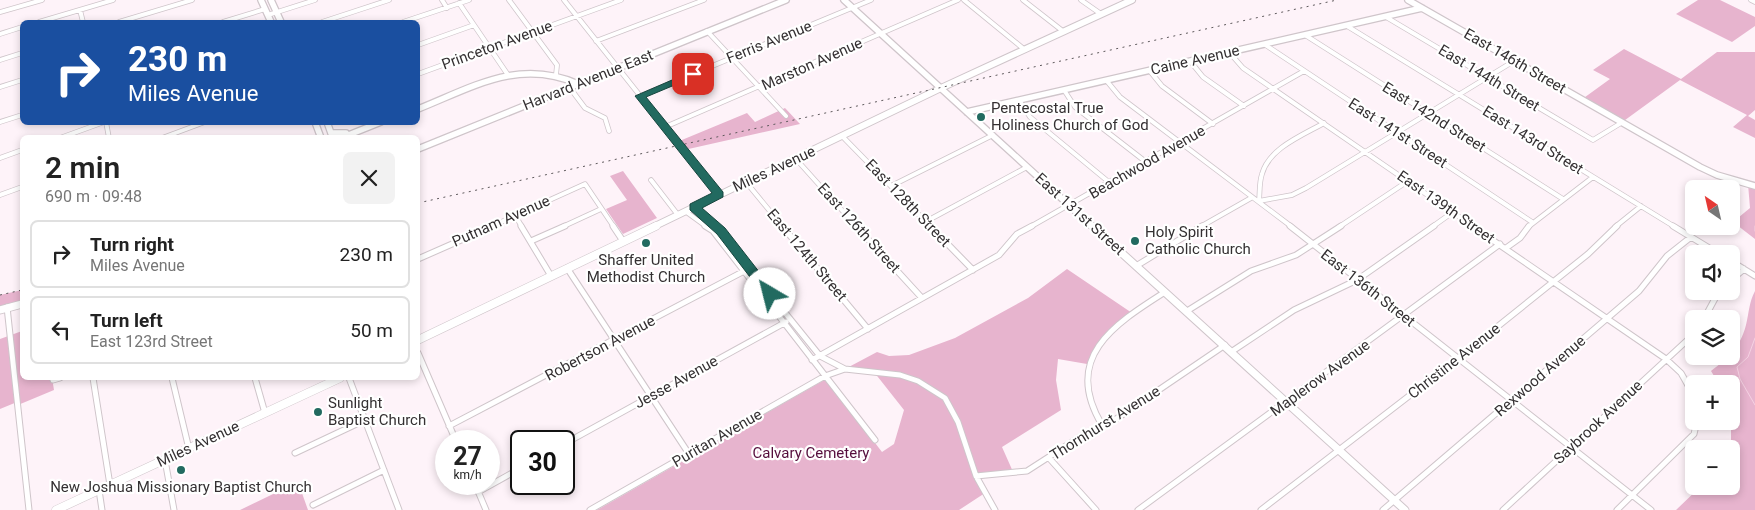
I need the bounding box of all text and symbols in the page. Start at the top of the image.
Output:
street label: Princeton Avenue [439,17,555,73]
street label: Ferris Avenue [724,17,814,67]
street label: East 146th Street [1461,25,1569,98]
street label: Marston Avenue [759,34,865,94]
text: 230 m [128,39,227,80]
icon: right [45,40,110,105]
street label: Caine Avenue [1149,41,1241,79]
street label: East 144th Street [1435,41,1543,115]
street label: Harvard Avenue East [520,46,656,114]
pin [672,53,714,95]
icon: arrive [679,60,707,88]
street label: East 142nd Street [1379,78,1489,156]
text: Miles Avenue [128,81,258,106]
street label: East 141st Street [1345,94,1451,172]
place label: Pentecostal True Holiness Church of God [991,99,1149,134]
street label: East 143rd Street [1479,102,1587,178]
marker: Pentecostal True Holiness Church of God [975,111,987,123]
street label: Beachwood Avenue [1086,121,1208,203]
street label: Miles Avenue [730,142,818,196]
text: 2 min [45,150,120,185]
button: close [343,152,395,204]
street label: East 128th Street [862,155,954,251]
street label: East 139th Street [1394,167,1498,247]
street label: East 131st Street [1032,169,1129,259]
street label: East 126th Street [814,179,904,277]
north arrow [1685,180,1740,235]
map controls [1685,180,1740,495]
text: 690 m · 09:48 [45,187,142,206]
street label: Putnam Avenue [449,191,553,251]
street label: East 124th Street [763,205,851,305]
place label: Holy Spirit Catholic Church [1145,223,1251,258]
text: Turn right [90,233,174,256]
marker: Holy Spirit Catholic Church [1129,235,1141,247]
marker: Shaffer United Methodist Church [640,237,652,249]
icon: right [47,240,75,268]
text: 230 m [340,243,393,266]
button: sound [1685,245,1740,300]
street label: East 136th Street [1317,246,1419,330]
place label: Shaffer United Methodist Church [587,251,705,286]
text: Miles Avenue [90,256,185,275]
position arrow [743,267,795,319]
text: Turn left [90,309,163,332]
button: layers [1685,310,1740,365]
street label: Robertson Avenue [542,311,658,385]
icon: left [47,316,75,344]
text: 50 m [350,319,393,342]
street label: Christine Avenue [1404,319,1504,403]
text: East 123rd Street [90,332,213,351]
street label: Rexwood Avenue [1491,332,1589,420]
street label: Maplerow Avenue [1267,336,1373,420]
street label: Jesse Avenue [631,352,721,412]
button: + [1685,375,1740,430]
street label: Saybrook Avenue [1550,376,1646,468]
street label: Thornhurst Avenue [1047,382,1163,464]
place label: Sunlight Baptist Church [328,394,426,429]
street label: Puritan Avenue [669,405,765,471]
marker: Sunlight Baptist Church [312,406,324,418]
street label: Miles Avenue [154,417,242,471]
speed limit sign: 30 [510,430,575,495]
button: − [1685,440,1740,495]
text: 27 [453,442,482,471]
park label: Calvary Cemetery [753,444,869,462]
marker: New Joshua Missionary Baptist Church [175,464,187,476]
text: km/h [453,468,482,482]
place label: New Joshua Missionary Baptist Church [50,478,312,496]

